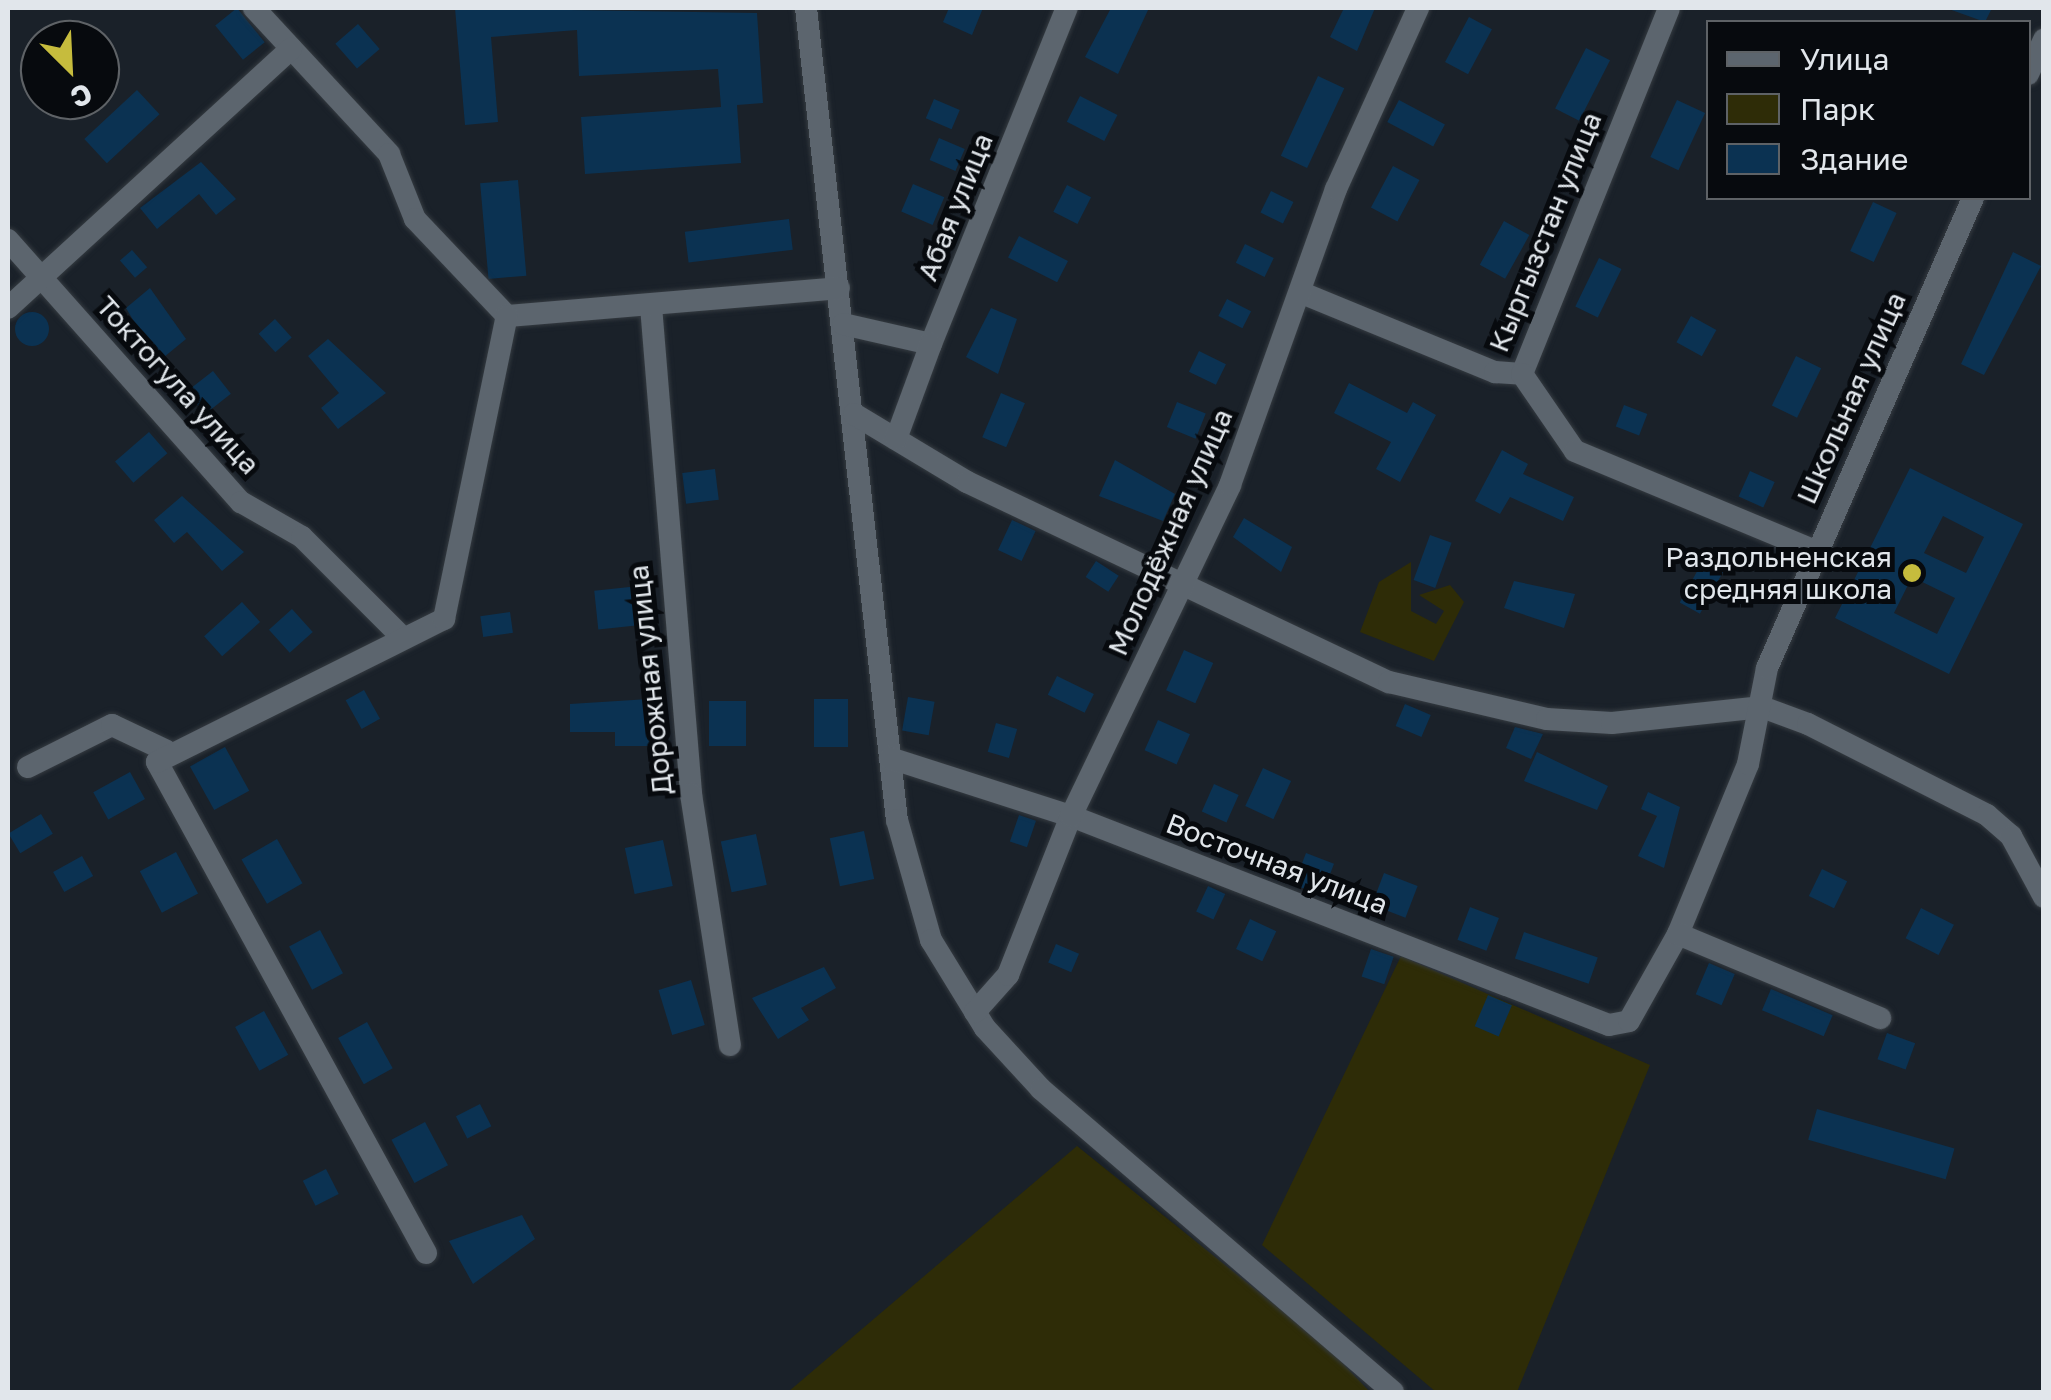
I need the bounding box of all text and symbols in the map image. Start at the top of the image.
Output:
north arrow [20,20,120,120]
legend [1706,20,2031,200]
text: Улица [1800,41,1889,77]
text: С [66,77,97,115]
text: Парк [1800,91,1875,127]
street label: Кыргызстан улица [1482,107,1608,357]
street label: Абая улица [910,128,1000,286]
text: Здание [1800,141,1908,177]
street label: Школьная улица [1789,287,1913,509]
street label: Токтогула улица [89,289,267,481]
street label: Молодёжная улица [1100,403,1240,661]
place label: Раздольненская средняя школа [1665,540,1892,606]
marker: Раздольненская средняя школа [1901,562,1923,584]
street label: Дорожная улица [621,564,679,796]
street label: Восточная улица [1162,806,1392,922]

